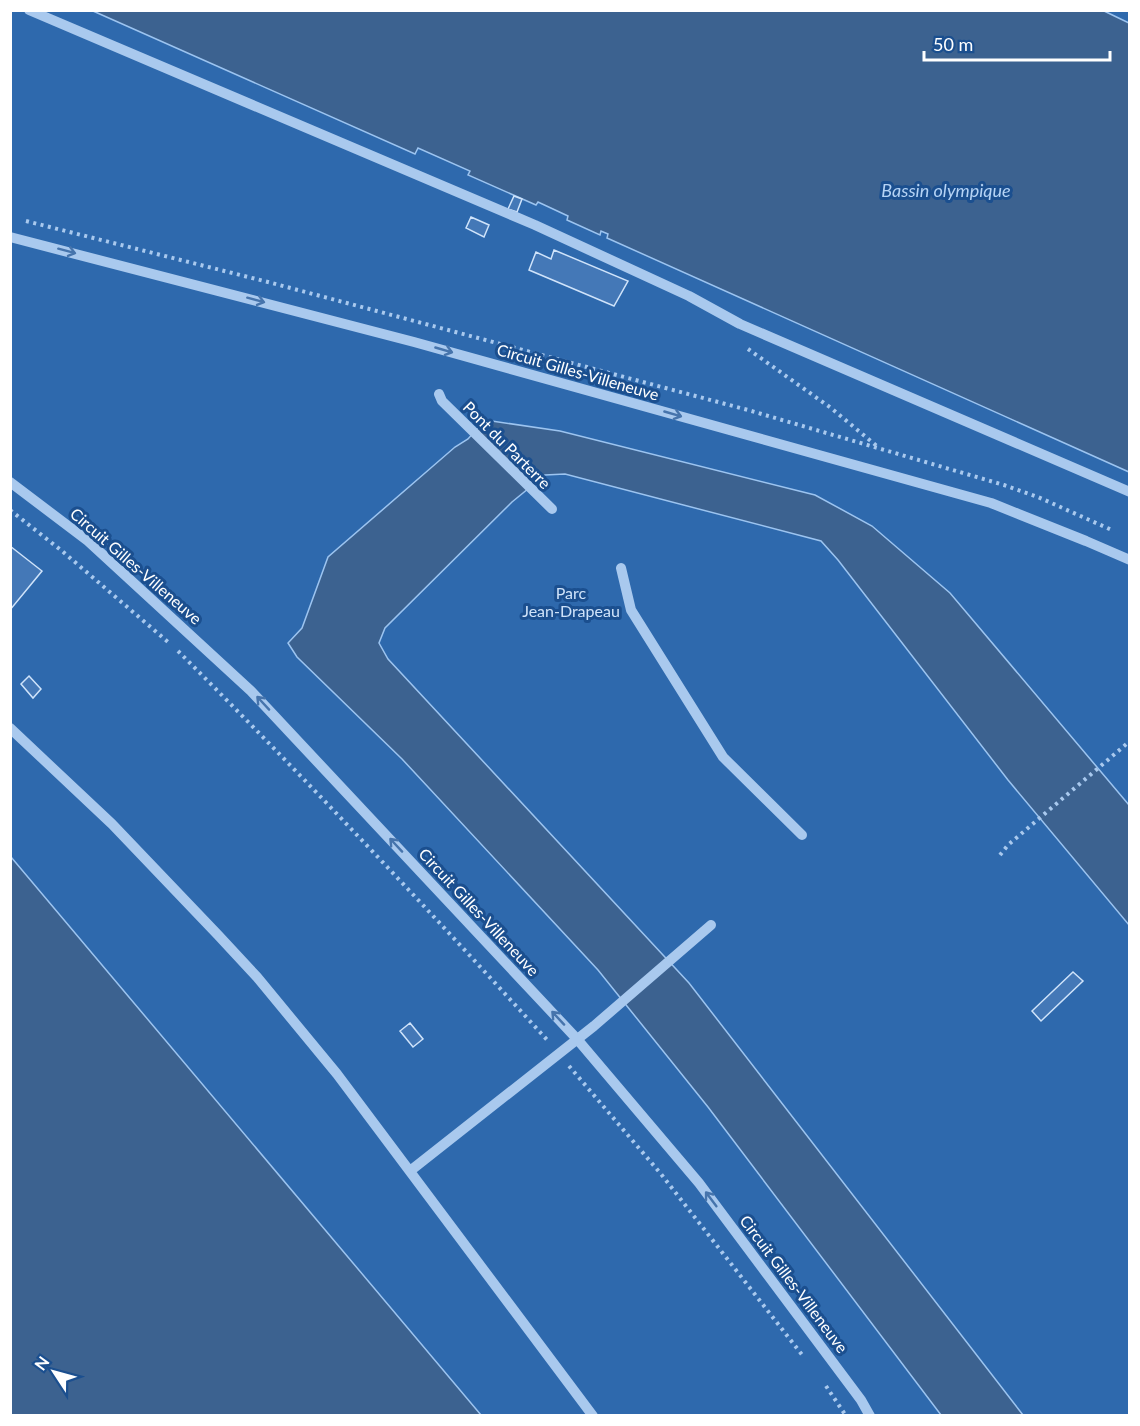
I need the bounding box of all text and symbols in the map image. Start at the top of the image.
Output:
scale bar [924,24,1110,62]
text: 50 m [933,33,973,55]
water label: Bassin olympique [881,179,1011,201]
one-way arrow [57,246,76,257]
one-way arrow [246,295,265,307]
street label: Circuit Gilles-Villeneuve [495,339,661,404]
one-way arrow [434,345,453,356]
street label: Pont du Parterre [460,397,555,492]
one-way arrow [663,409,682,420]
street label: Circuit Gilles-Villeneuve [67,503,206,628]
park label: Parc Jean-Drapeau [522,583,620,620]
one-way arrow [255,696,270,711]
one-way arrow [389,838,403,853]
street label: Circuit Gilles-Villeneuve [415,844,543,979]
one-way arrow [551,1011,565,1026]
one-way arrow [705,1191,718,1207]
street label: Circuit Gilles-Villeneuve [736,1211,852,1356]
north arrow [24,1342,84,1402]
text: N [30,1352,53,1373]

